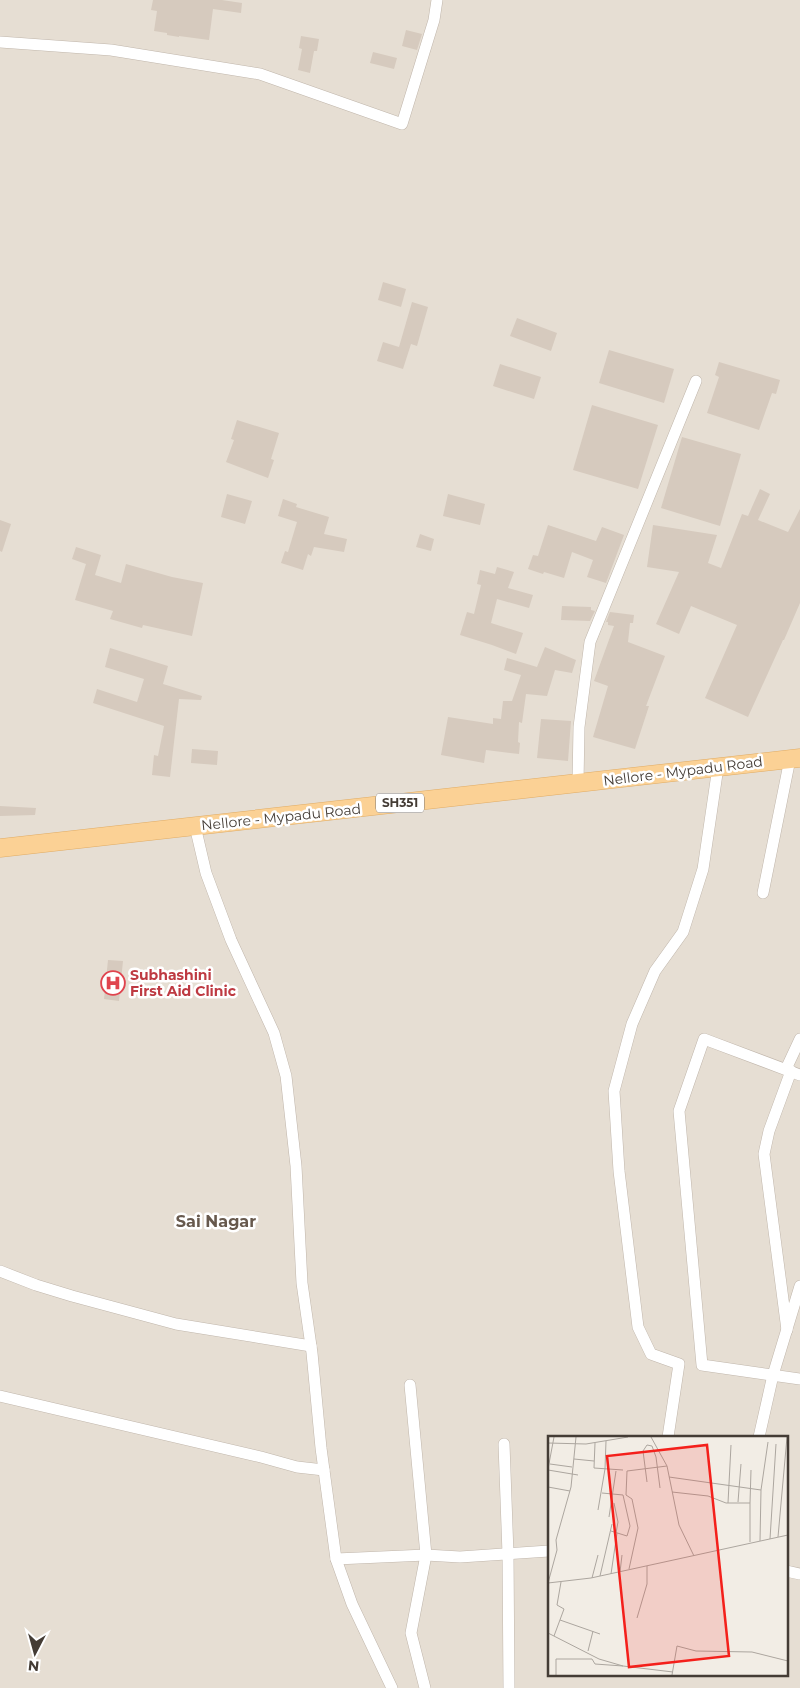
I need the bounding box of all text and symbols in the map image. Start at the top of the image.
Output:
street label: Nellore - Mypadu Road [602,752,764,790]
road number: SH351 [376,794,424,812]
street label: Nellore - Mypadu Road [200,800,362,834]
place label: Subhashini First Aid Clinic [130,966,237,1000]
hospital icon: Subhashini First Aid Clinic [100,970,126,996]
district label: Sai Nagar [176,1212,256,1231]
inset map [548,1436,788,1676]
north arrow [10,1628,60,1678]
text: N [27,1656,40,1675]

